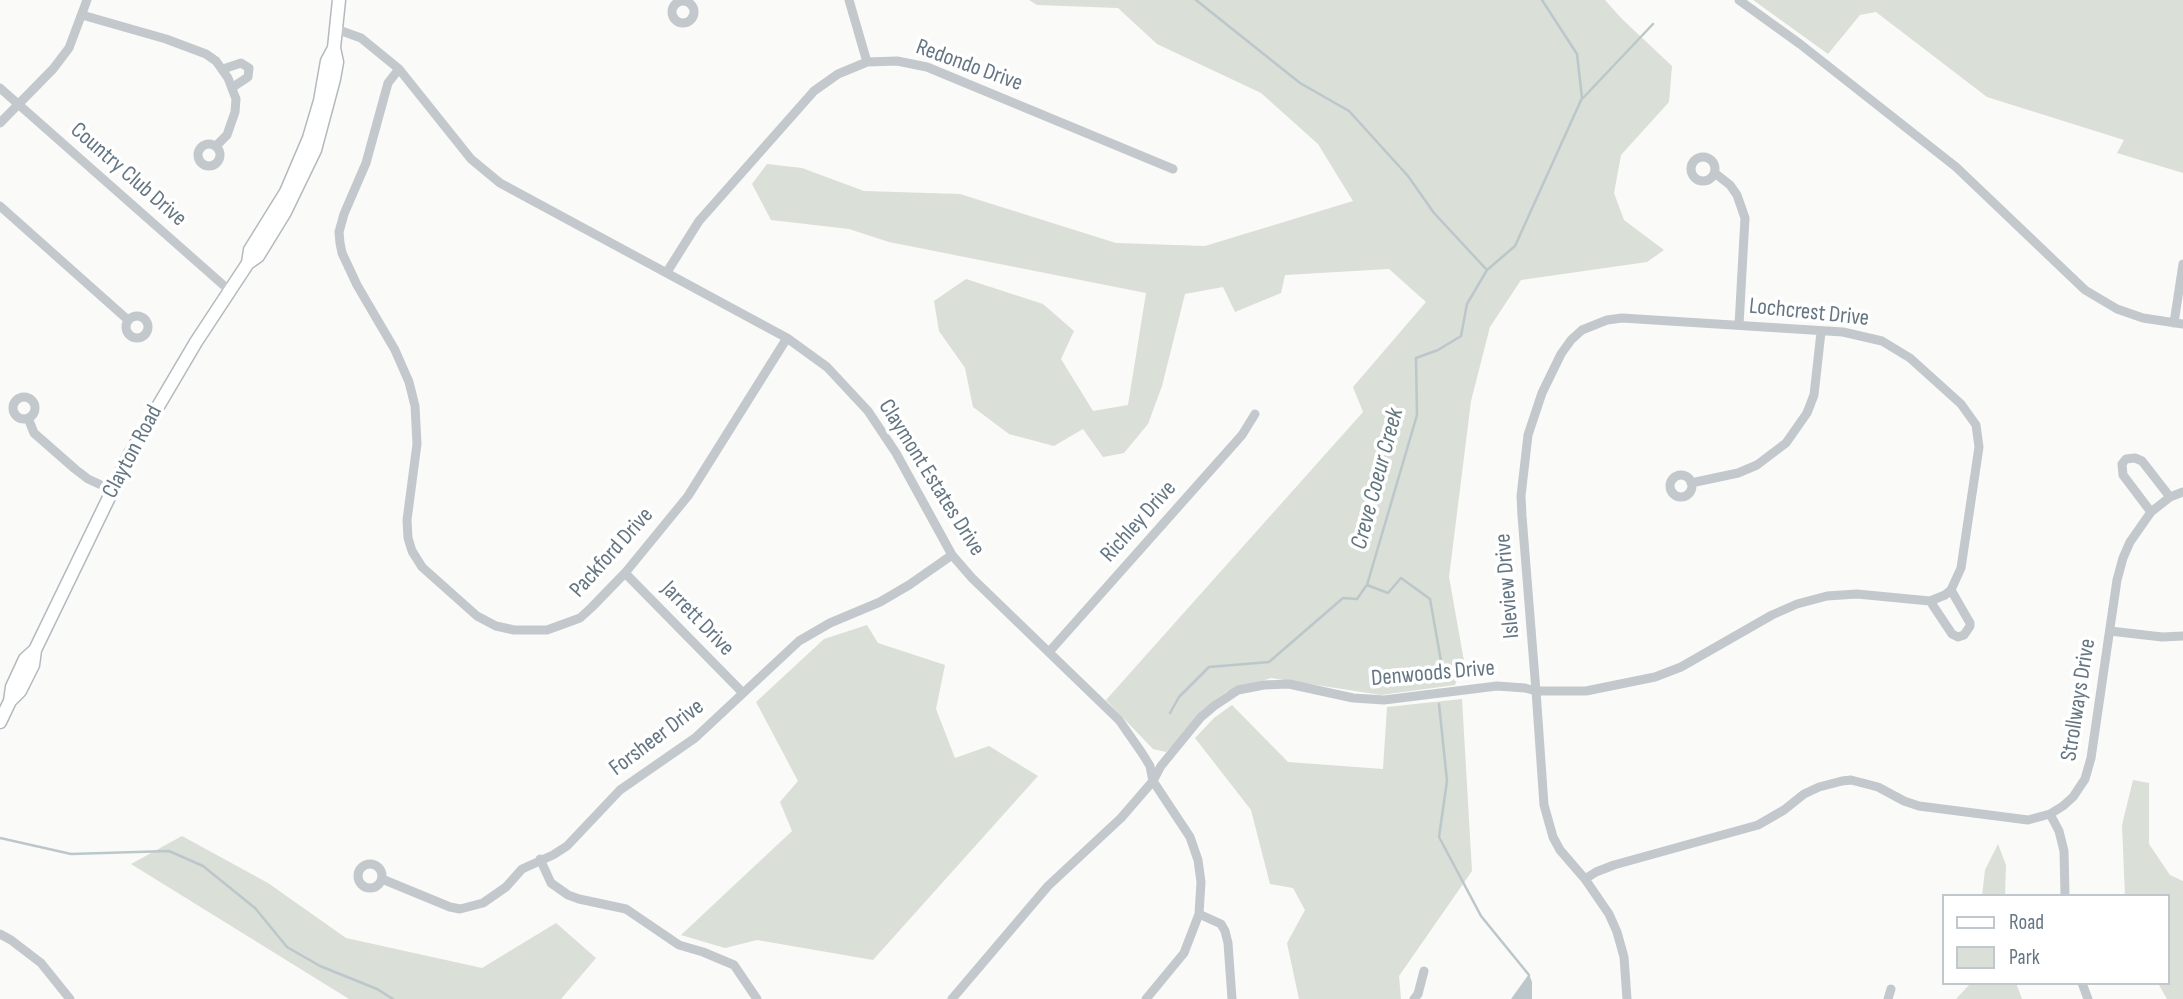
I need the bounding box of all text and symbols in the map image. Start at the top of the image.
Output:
street label: Redondo Drive [912,34,1026,98]
street label: Country Club Drive [64,117,192,233]
street label: Lochcrest Drive [1748,293,1870,333]
street label: Claymont Estates Drive [872,395,990,561]
street label: Clayton Road [97,401,169,503]
water label: Creve Coeur Creek [1345,405,1411,553]
street label: Richley Drive [1095,476,1183,568]
street label: Packford Drive [564,502,660,604]
street label: Isleview Drive [1490,532,1526,640]
street label: Jarrett Drive [655,576,739,662]
street label: Strollways Drive [2056,637,2102,763]
street label: Denwoods Drive [1370,655,1496,693]
street label: Forsheer Drive [604,694,710,782]
legend [1941,894,2169,985]
text: Road [2009,910,2044,935]
text: Park [2009,945,2040,970]

